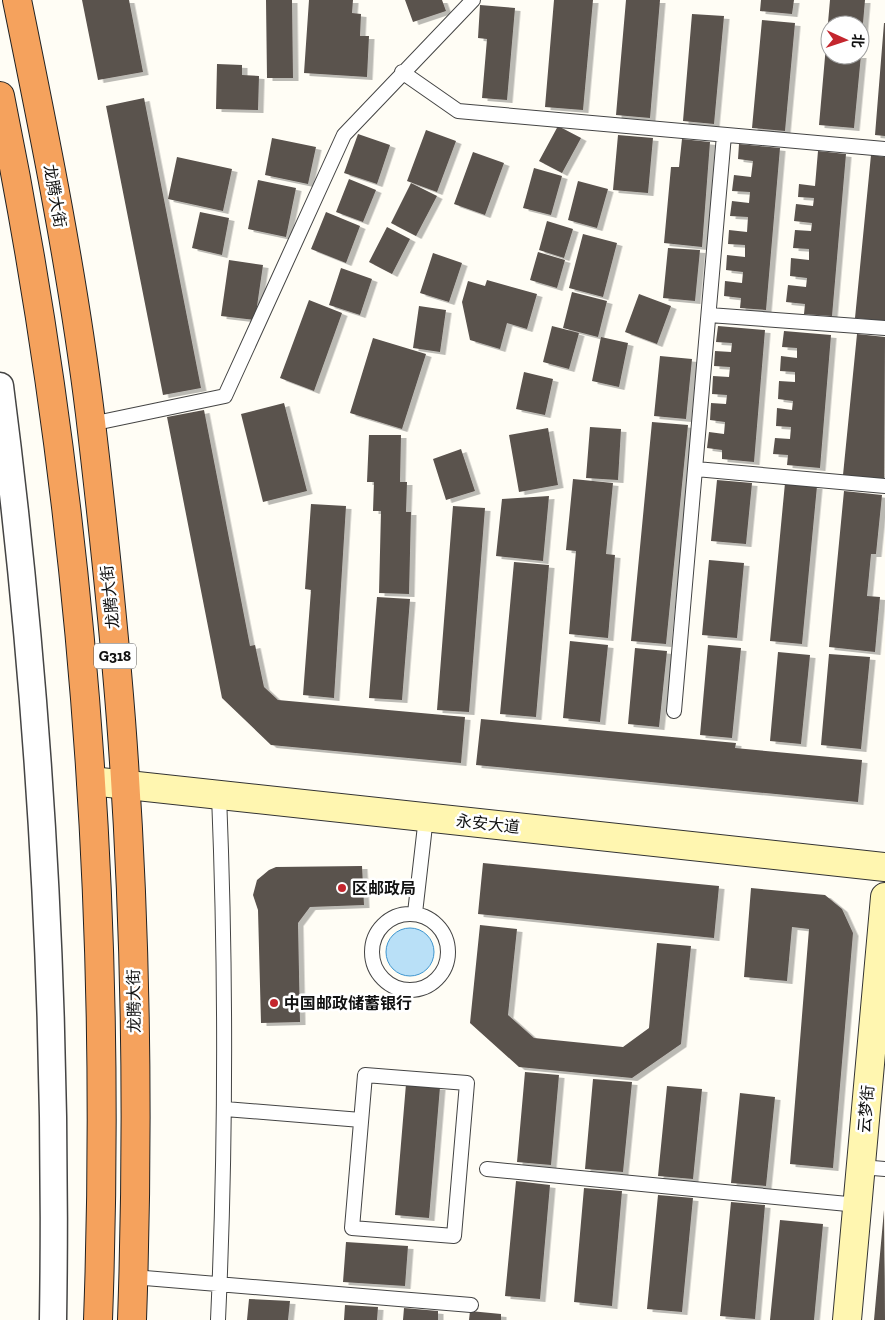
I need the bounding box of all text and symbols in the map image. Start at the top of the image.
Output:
north arrow [820,15,870,65]
text: 北 [849,33,866,48]
street label: 龙腾大街 [40,163,70,229]
street label: 龙腾大街 [97,564,123,630]
road number: G318 [94,644,136,668]
street label: 永安大道 [455,811,521,837]
place label: 区邮政局 [352,879,416,898]
marker: 区邮政局 [336,882,348,894]
street label: 龙腾大街 [124,969,144,1033]
place label: 中国邮政储蓄银行 [284,994,412,1013]
marker: 中国邮政储蓄银行 [268,997,280,1009]
street label: 云梦街 [854,1084,878,1134]

